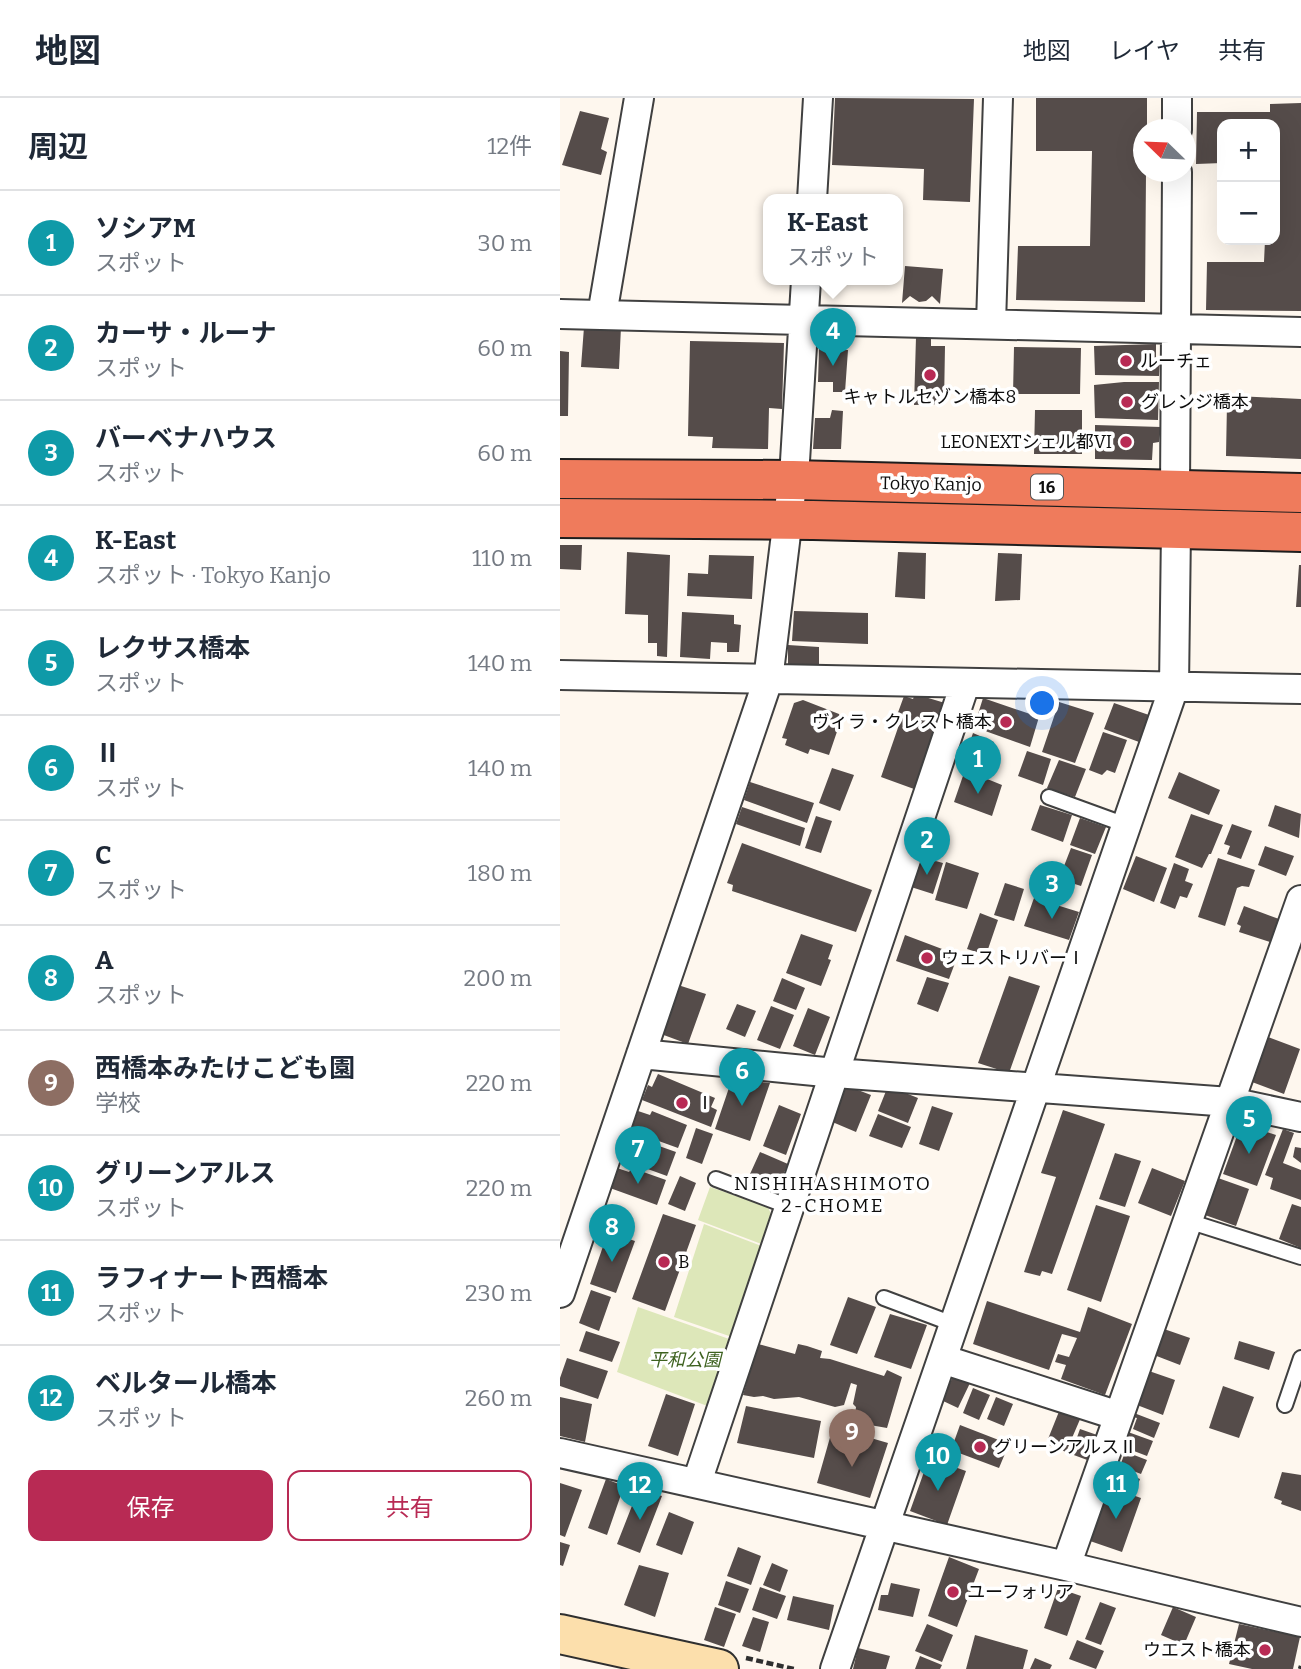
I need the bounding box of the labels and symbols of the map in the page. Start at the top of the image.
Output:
north arrow [1133,119,1196,182]
pin: 4 [810,308,856,366]
place label: ルーチェ [1140,350,1212,372]
marker: ルーチェ [1118,353,1134,369]
marker: キャトルセゾン橋本8 [922,367,938,383]
place label: キャトルセゾン橋本8 [844,386,1016,408]
place label: グレンジ橋本 [1141,391,1249,413]
marker: グレンジ橋本 [1119,394,1135,410]
place label: LEONEXTシェル都VI [941,431,1112,453]
marker: LEONEXTシェル都VI [1118,434,1134,450]
street label: Tokyo Kanjo [880,472,982,496]
road number: 16 [1031,474,1063,500]
your location [1025,686,1059,720]
place label: ヴィラ・クレスト橋本 [812,711,992,733]
marker: ヴィラ・クレスト橋本 [998,714,1014,730]
pin: 1 [955,736,1001,794]
pin: 2 [904,817,950,875]
pin: 3 [1029,861,1075,919]
place label: ウェストリバーⅠ [941,947,1085,969]
marker: ウェストリバーⅠ [919,950,935,966]
pin: 6 [719,1048,765,1106]
place label: Ⅰ [696,1092,714,1114]
marker: Ⅰ [674,1095,690,1111]
pin: 5 [1226,1096,1272,1154]
pin: 7 [615,1126,661,1184]
district label: NISHIHASHIMOTO 2-CHOME [734,1172,932,1217]
pin: 8 [589,1204,635,1262]
place label: B [678,1251,690,1273]
marker: B [656,1254,672,1270]
park label: 平和公園 [649,1349,724,1371]
pin: 9 [829,1409,875,1467]
pin: 10 [915,1433,961,1491]
place label: グリーンアルスⅡ [994,1436,1137,1458]
marker: グリーンアルスⅡ [972,1439,988,1455]
pin: 11 [1093,1461,1139,1519]
pin: 12 [617,1462,663,1520]
place label: ユーフォリア [967,1581,1074,1603]
marker: ユーフォリア [945,1584,961,1600]
place label: ウエスト橋本 [1143,1639,1251,1661]
marker: ウエスト橋本 [1257,1642,1273,1658]

